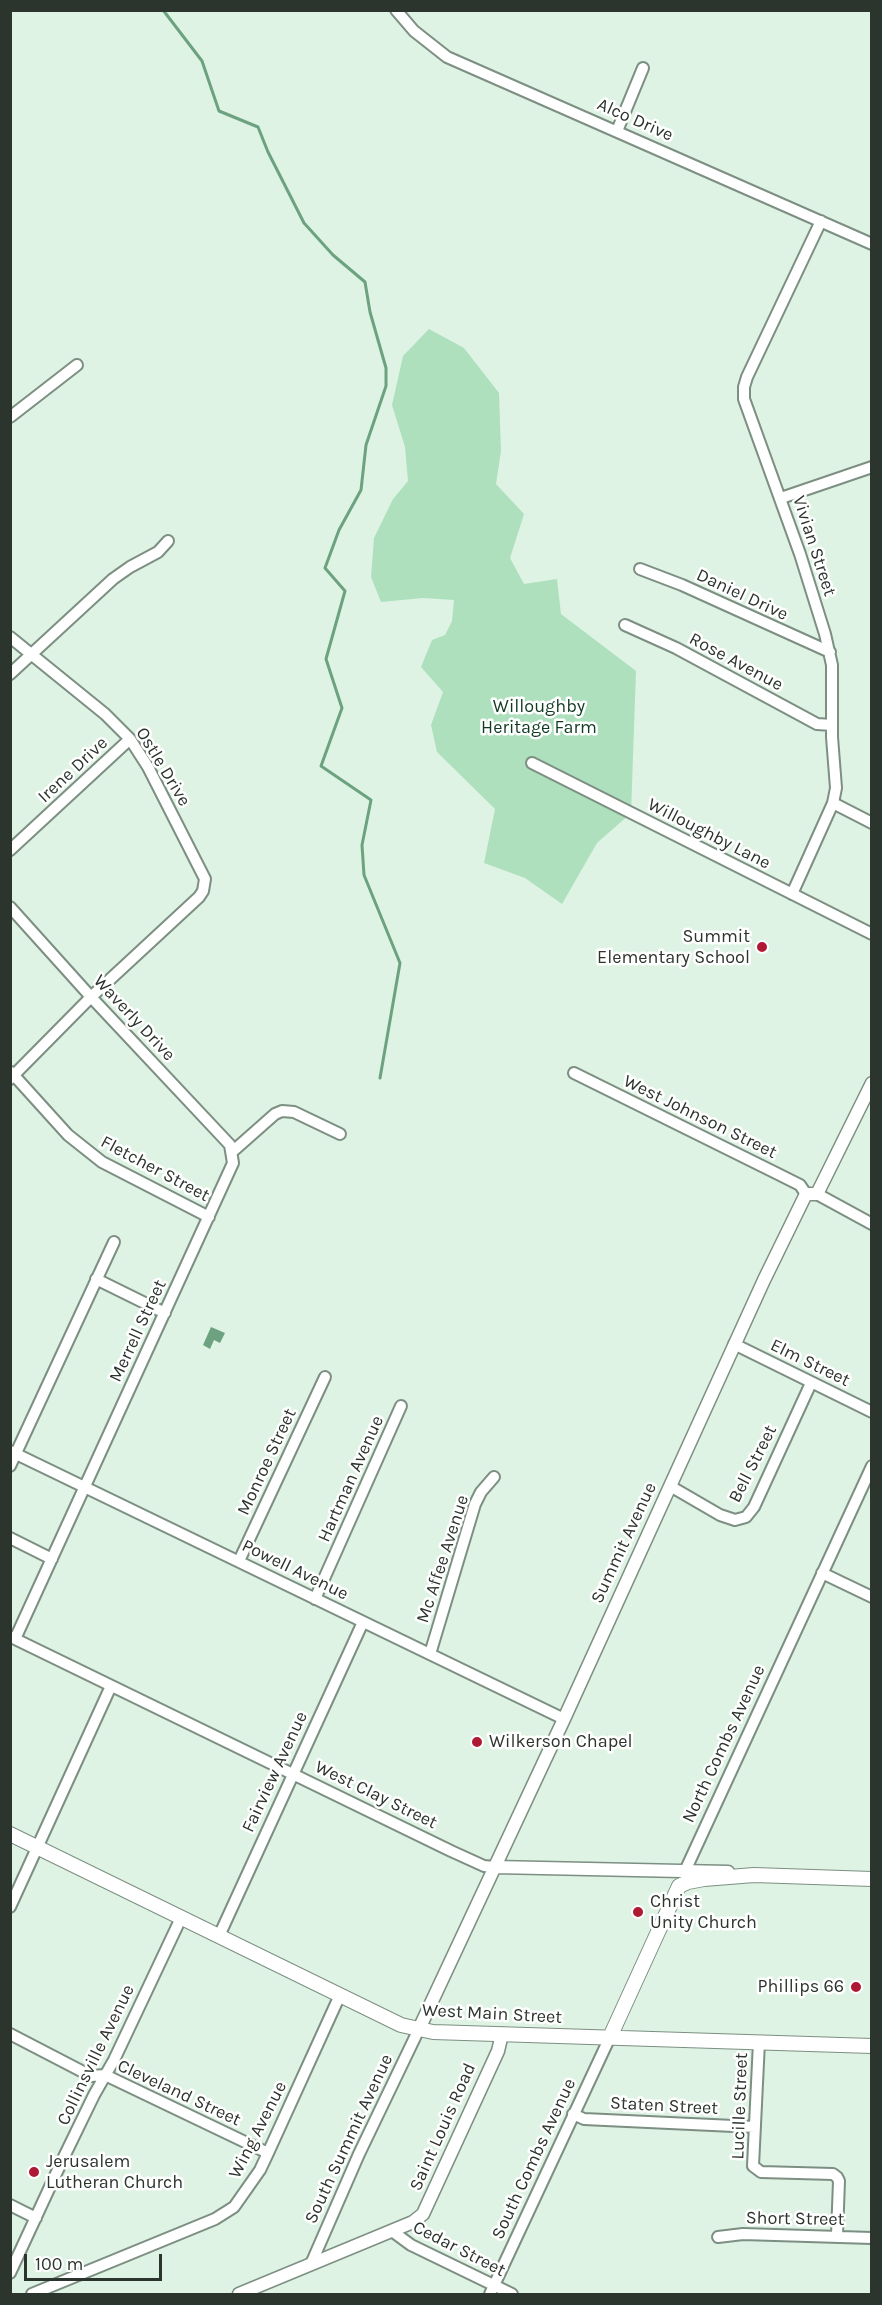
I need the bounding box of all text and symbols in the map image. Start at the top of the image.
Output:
street label: Alco Drive [594,94,676,146]
street label: Vivian Street [788,493,840,599]
street label: Daniel Drive [693,564,791,626]
street label: Rose Avenue [685,628,787,696]
park label: Willoughby Heritage Farm [481,696,597,738]
street label: Ostle Drive [131,724,195,810]
street label: Irene Drive [34,732,112,808]
street label: Willoughby Lane [644,794,774,874]
place label: Summit Elementary School [597,926,750,968]
marker: Summit Elementary School [755,940,769,954]
street label: Waverly Drive [89,970,179,1066]
street label: West Johnson Street [620,1070,780,1164]
street label: Fletcher Street [97,1131,213,1207]
street label: Merrell Street [105,1276,171,1386]
street label: Elm Street [767,1335,853,1391]
street label: Monroe Street [233,1405,301,1519]
street label: Hartman Avenue [313,1412,389,1546]
street label: Bell Street [724,1422,782,1506]
street label: Summit Avenue [587,1479,661,1607]
street label: Mc Affee Avenue [412,1492,474,1626]
street label: Powell Avenue [238,1535,352,1605]
street label: North Combs Avenue [678,1662,770,1826]
street label: Fairview Avenue [238,1708,312,1836]
place label: Wilkerson Chapel [489,1731,632,1753]
marker: Wilkerson Chapel [470,1735,484,1749]
street label: West Clay Street [311,1756,441,1834]
place label: Christ Unity Church [650,1891,757,1934]
marker: Christ Unity Church [631,1905,645,1919]
place label: Phillips 66 [758,1976,844,1998]
marker: Phillips 66 [849,1980,863,1994]
street label: Collinsville Avenue [53,1981,139,2129]
street label: West Main Street [421,2000,563,2028]
street label: South Summit Avenue [300,2051,398,2227]
street label: Lucille Street [727,2052,753,2160]
street label: Cleveland Street [114,2055,244,2131]
street label: Saint Louis Road [405,2060,481,2194]
street label: South Combs Avenue [487,2075,581,2243]
street label: Wing Avenue [224,2078,292,2182]
street label: Staten Street [609,2092,719,2120]
place label: Jerusalem Lutheran Church [46,2151,183,2194]
marker: Jerusalem Lutheran Church [27,2165,41,2179]
street label: Short Street [746,2207,844,2231]
street label: Cedar Street [409,2216,509,2282]
scale bar [27,2242,165,2280]
text: 100 m [35,2253,83,2275]

